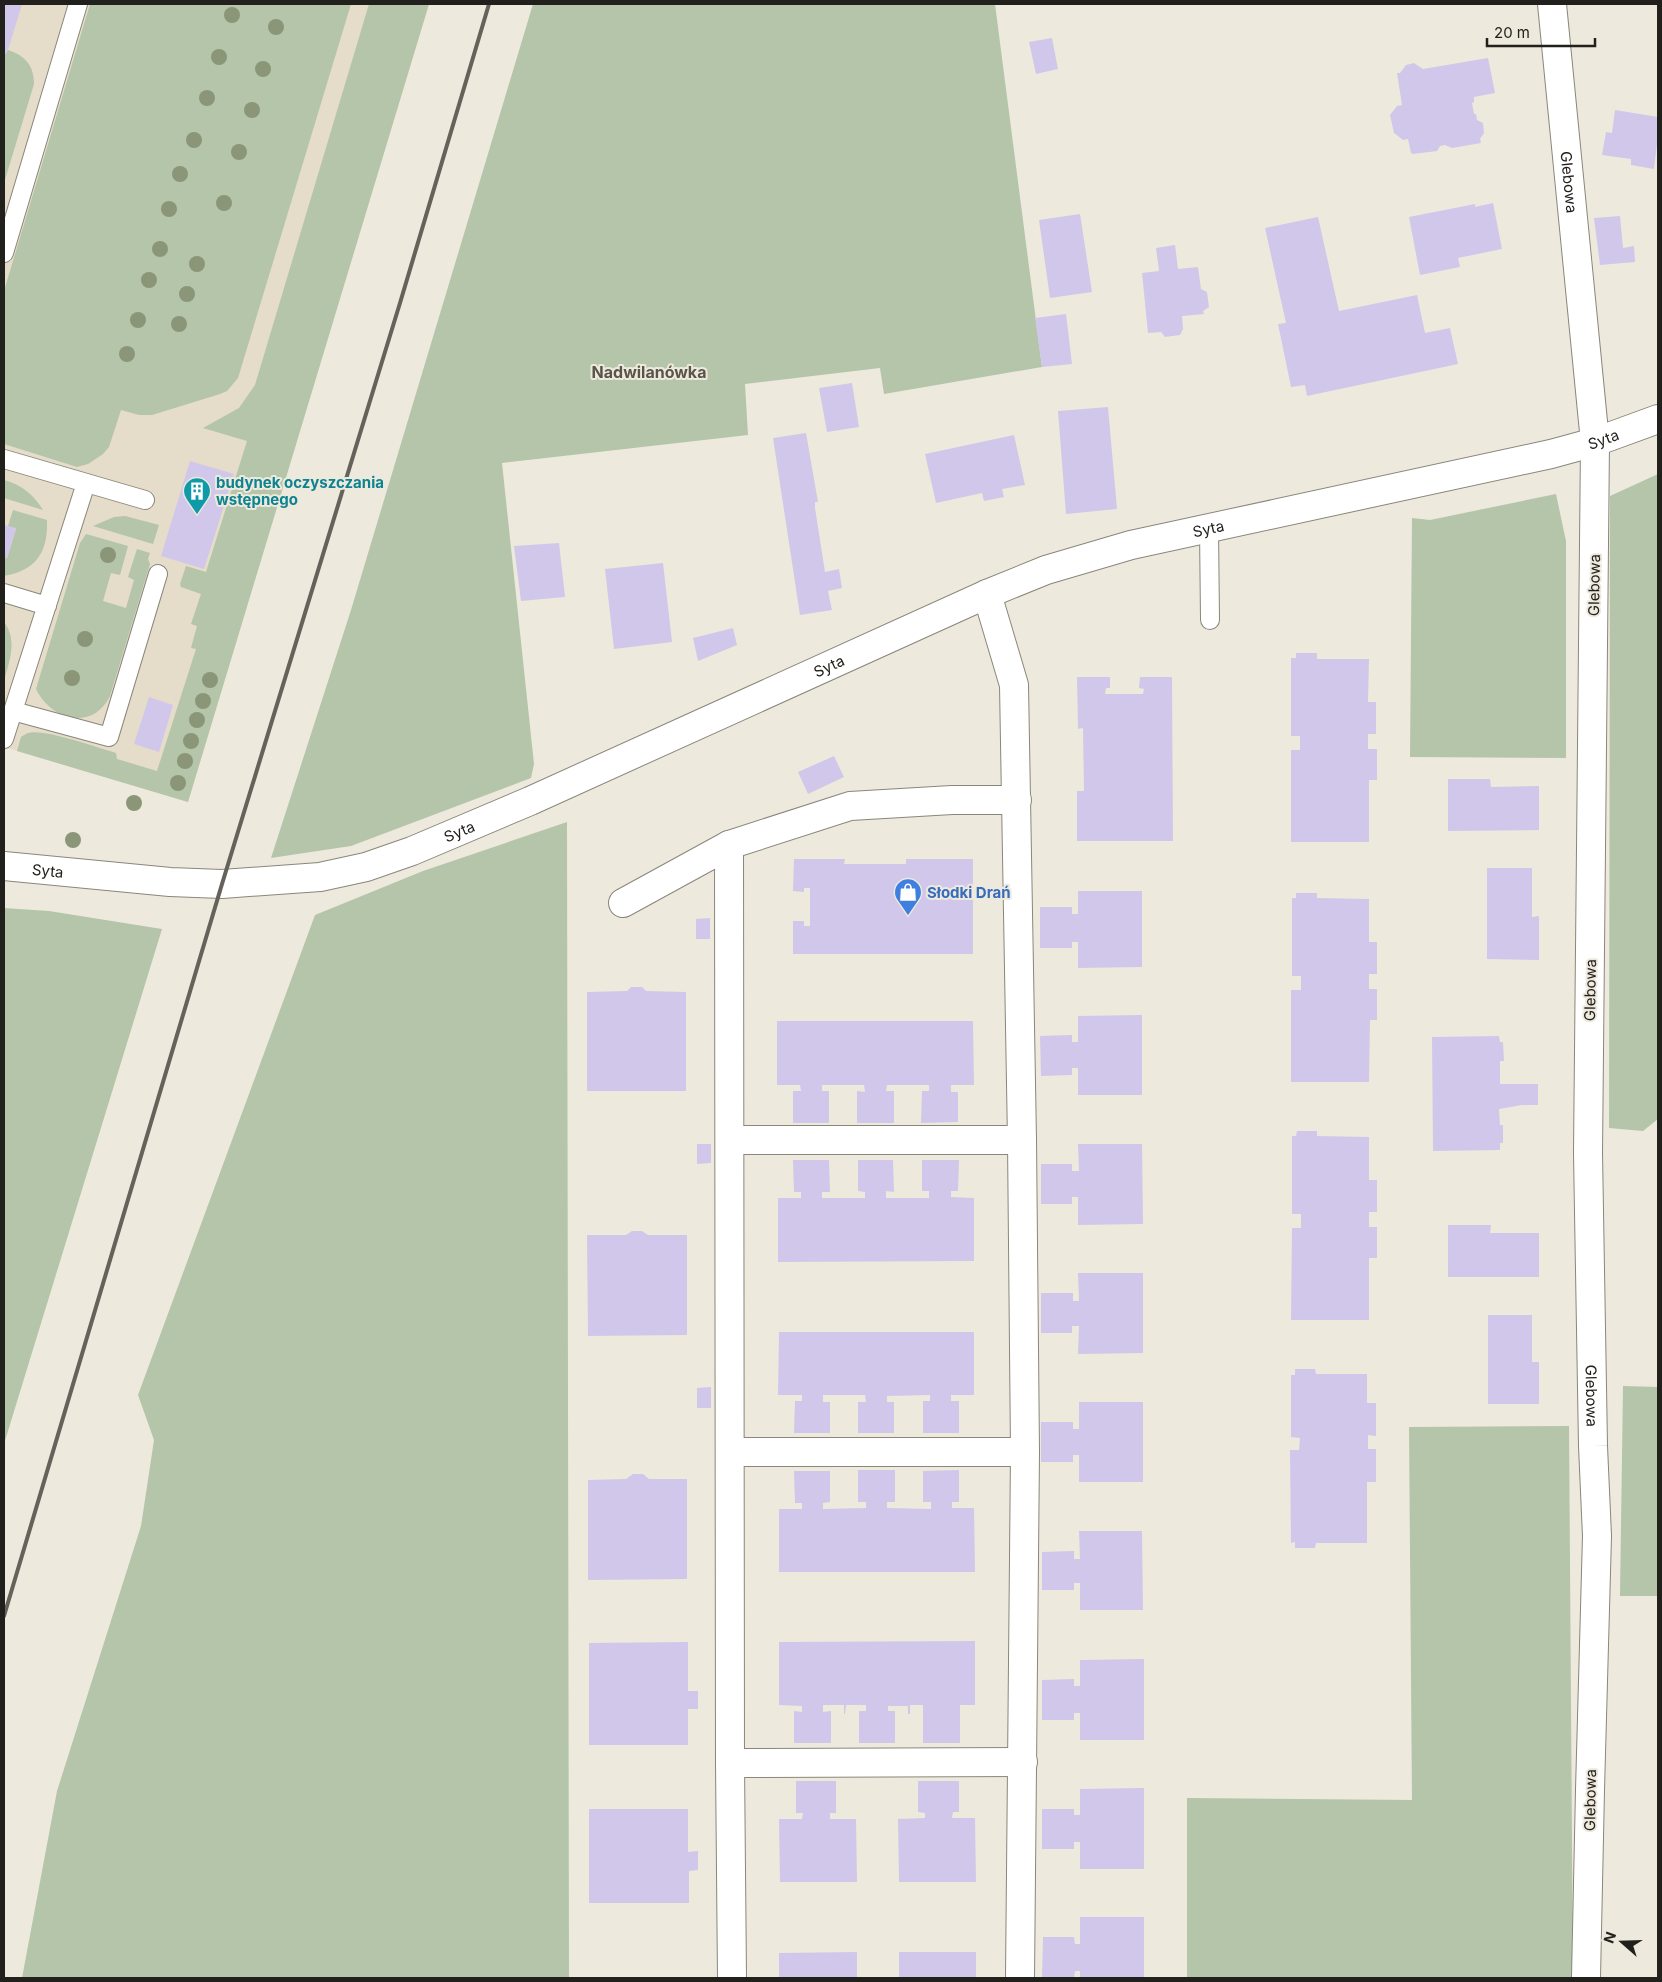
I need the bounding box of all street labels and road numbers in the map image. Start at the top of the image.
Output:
street label: Glebowa [1557,150,1582,214]
street label: Syta [1586,425,1621,453]
street label: Syta [1191,516,1226,541]
street label: Glebowa [1584,554,1604,616]
street label: Syta [810,650,847,681]
street label: Syta [441,816,477,846]
street label: Syta [31,859,64,881]
street label: Glebowa [1580,959,1600,1021]
street label: Glebowa [1582,1365,1602,1427]
street label: Glebowa [1580,1769,1600,1831]

